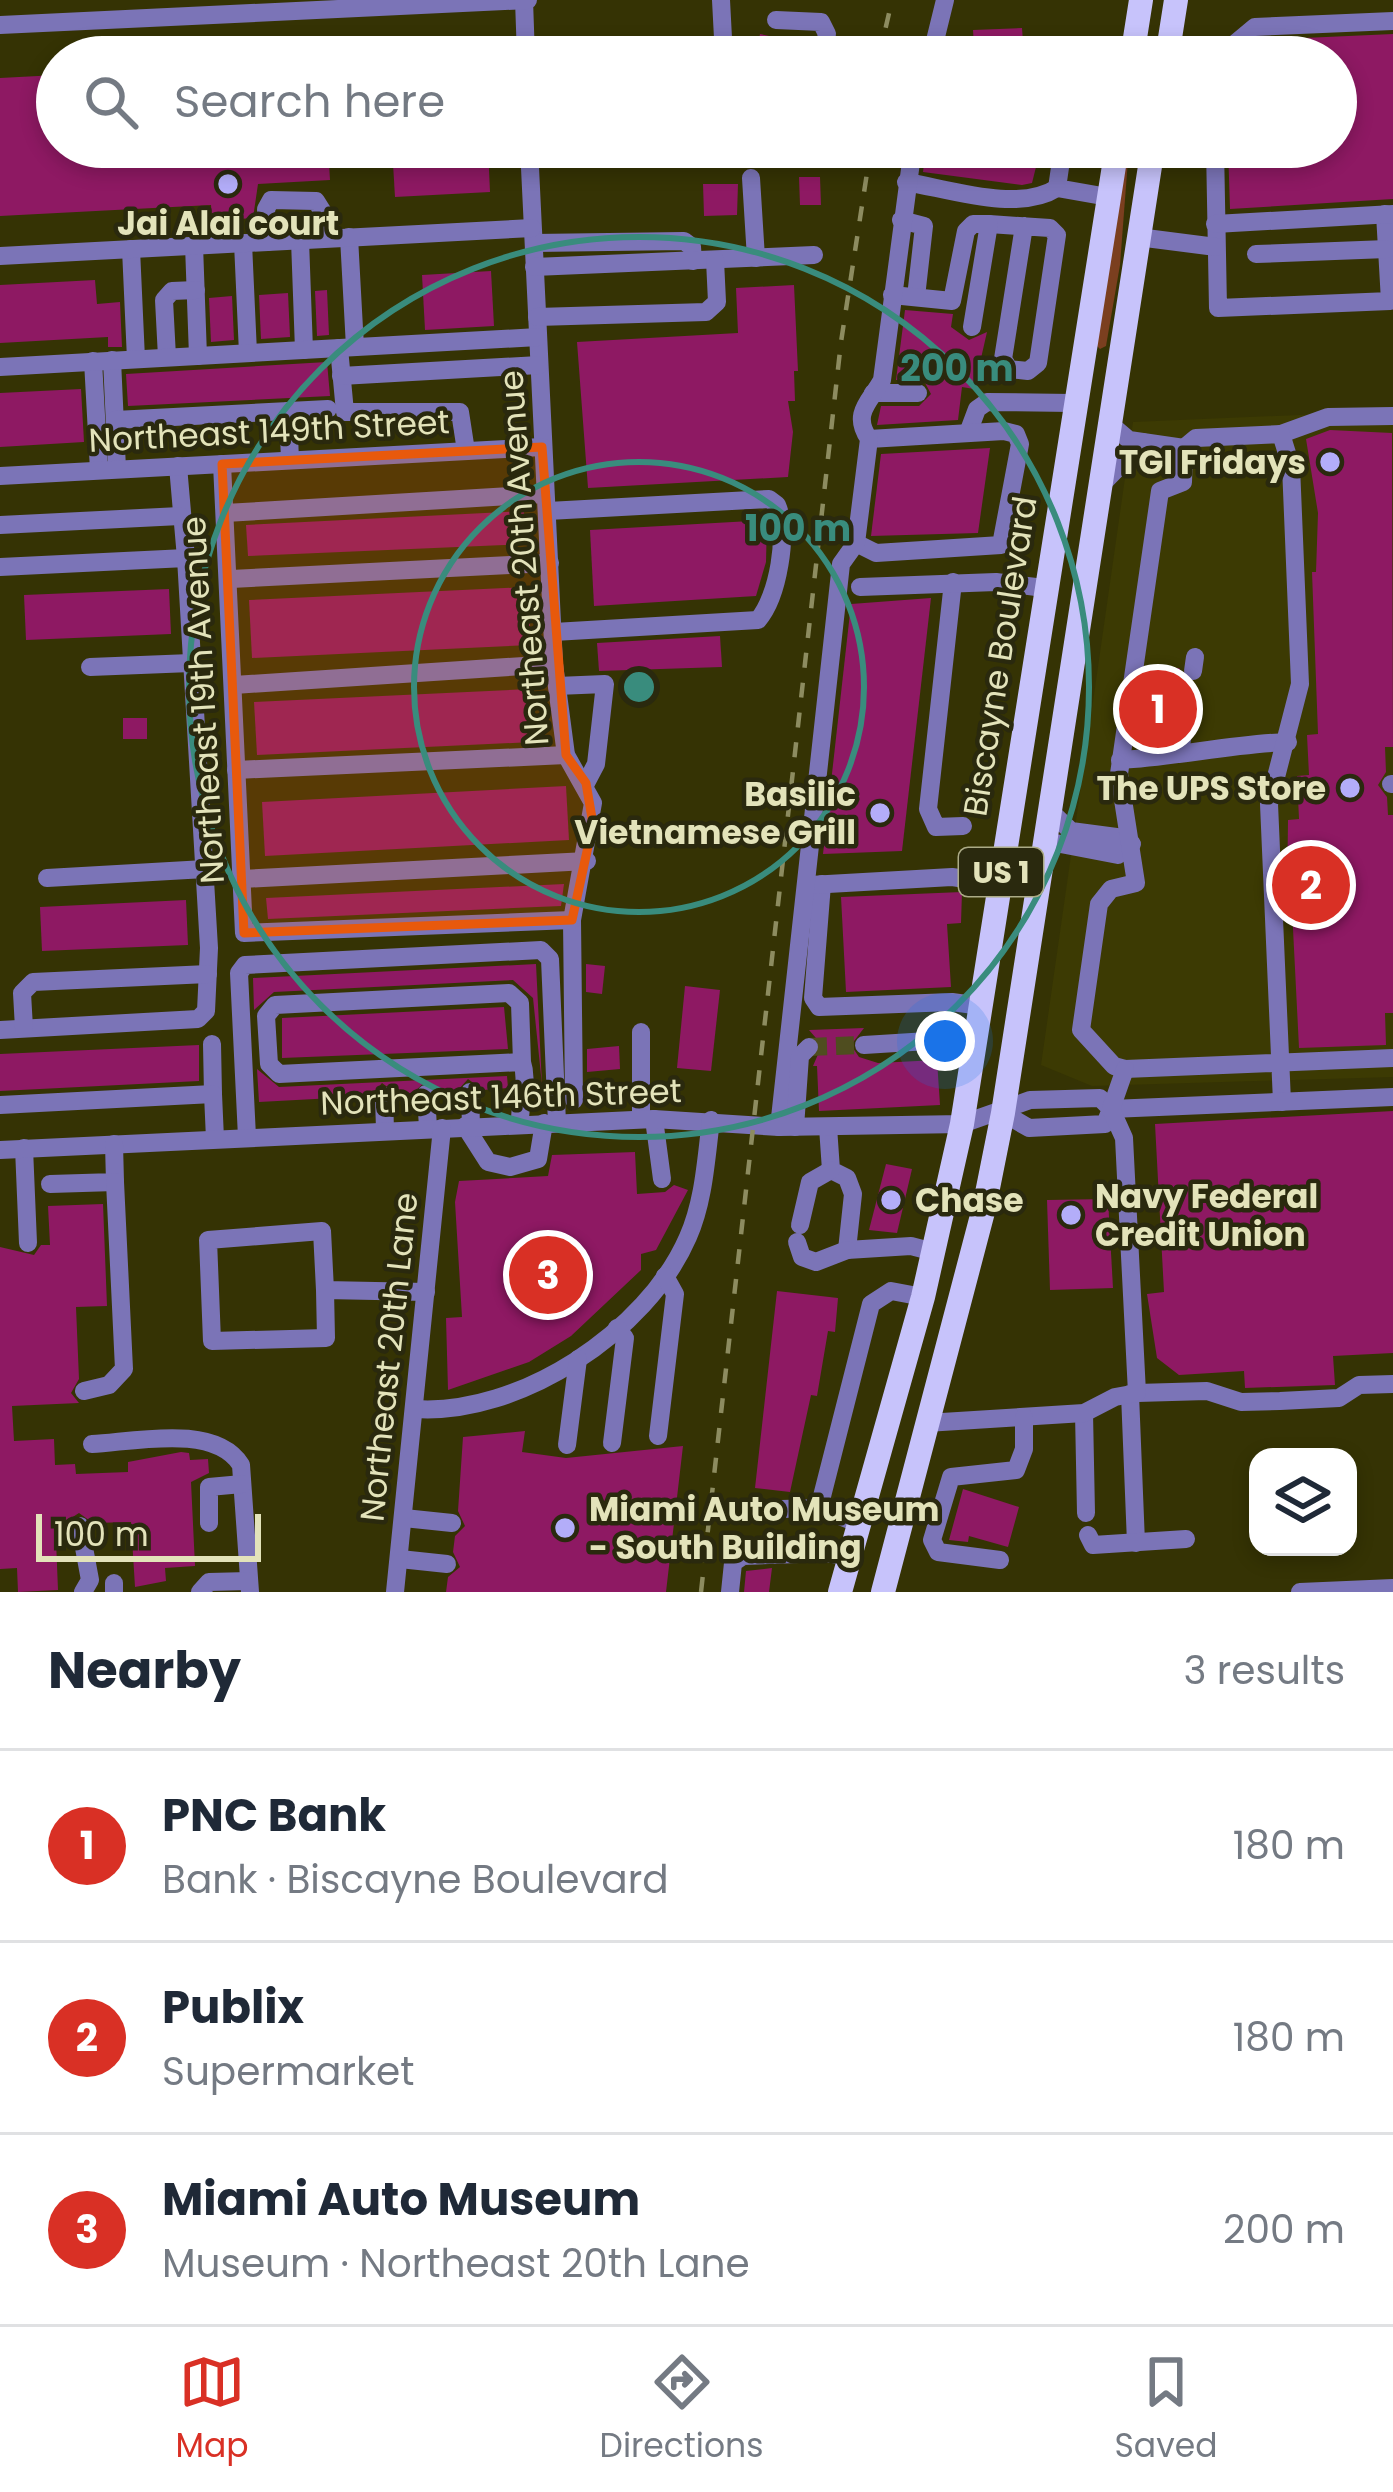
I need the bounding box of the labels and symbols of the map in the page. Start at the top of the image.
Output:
marker: Jai Alai court [215,171,241,197]
place label: Jai Alai court [117,200,339,247]
text: 200 m [900,343,1014,394]
street label: Northeast 20th Avenue [487,369,561,747]
street label: Northeast 149th Street [87,398,451,464]
place label: TGI Fridays [1119,439,1306,486]
marker: TGI Fridays [1317,449,1343,475]
street label: Biscayne Boulevard [951,493,1049,819]
text: 100 m [745,503,851,554]
street label: Northeast 19th Avenue [170,515,236,885]
pin: 1 [1119,664,1197,754]
centre of rings [618,666,660,708]
place label: The UPS Store [1097,765,1326,812]
place label: Basilic Vietnamese Grill [574,771,856,856]
marker: The UPS Store [1337,775,1363,801]
marker: Basilic Vietnamese Grill [867,800,893,826]
pin: 2 [1272,840,1350,930]
road number: US 1 [959,848,1043,896]
your location [915,1011,975,1071]
street label: Northeast 146th Street [320,1067,682,1127]
place label: Navy Federal Credit Union [1095,1173,1318,1258]
place label: Chase [915,1177,1024,1224]
marker: Chase [878,1187,904,1213]
street label: Northeast 20th Lane [348,1190,430,1524]
marker: Navy Federal Credit Union [1058,1202,1084,1228]
pin: 3 [509,1230,587,1320]
place label: Miami Auto Museum - South Building [589,1486,940,1571]
scale bar [36,1508,261,1561]
marker: Miami Auto Museum - South Building [552,1515,578,1541]

